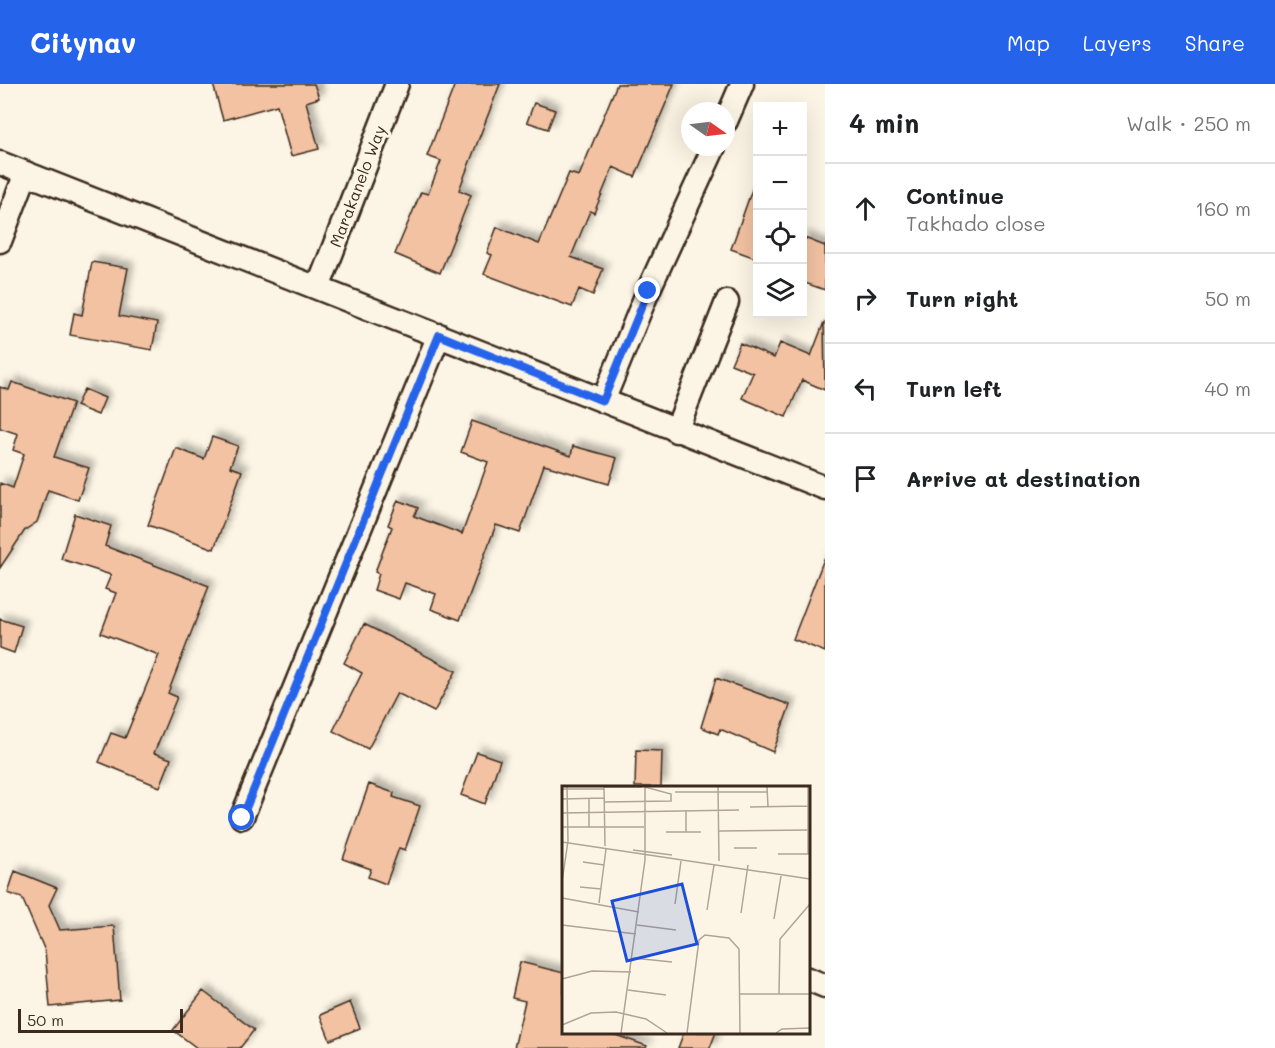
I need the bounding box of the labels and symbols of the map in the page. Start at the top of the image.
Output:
north arrow [681,102,735,156]
street label: Marakanelo Way [324,122,390,250]
route end [634,277,660,303]
inset map [562,786,810,1033]
route start [228,804,254,830]
scale bar [18,1006,183,1034]

